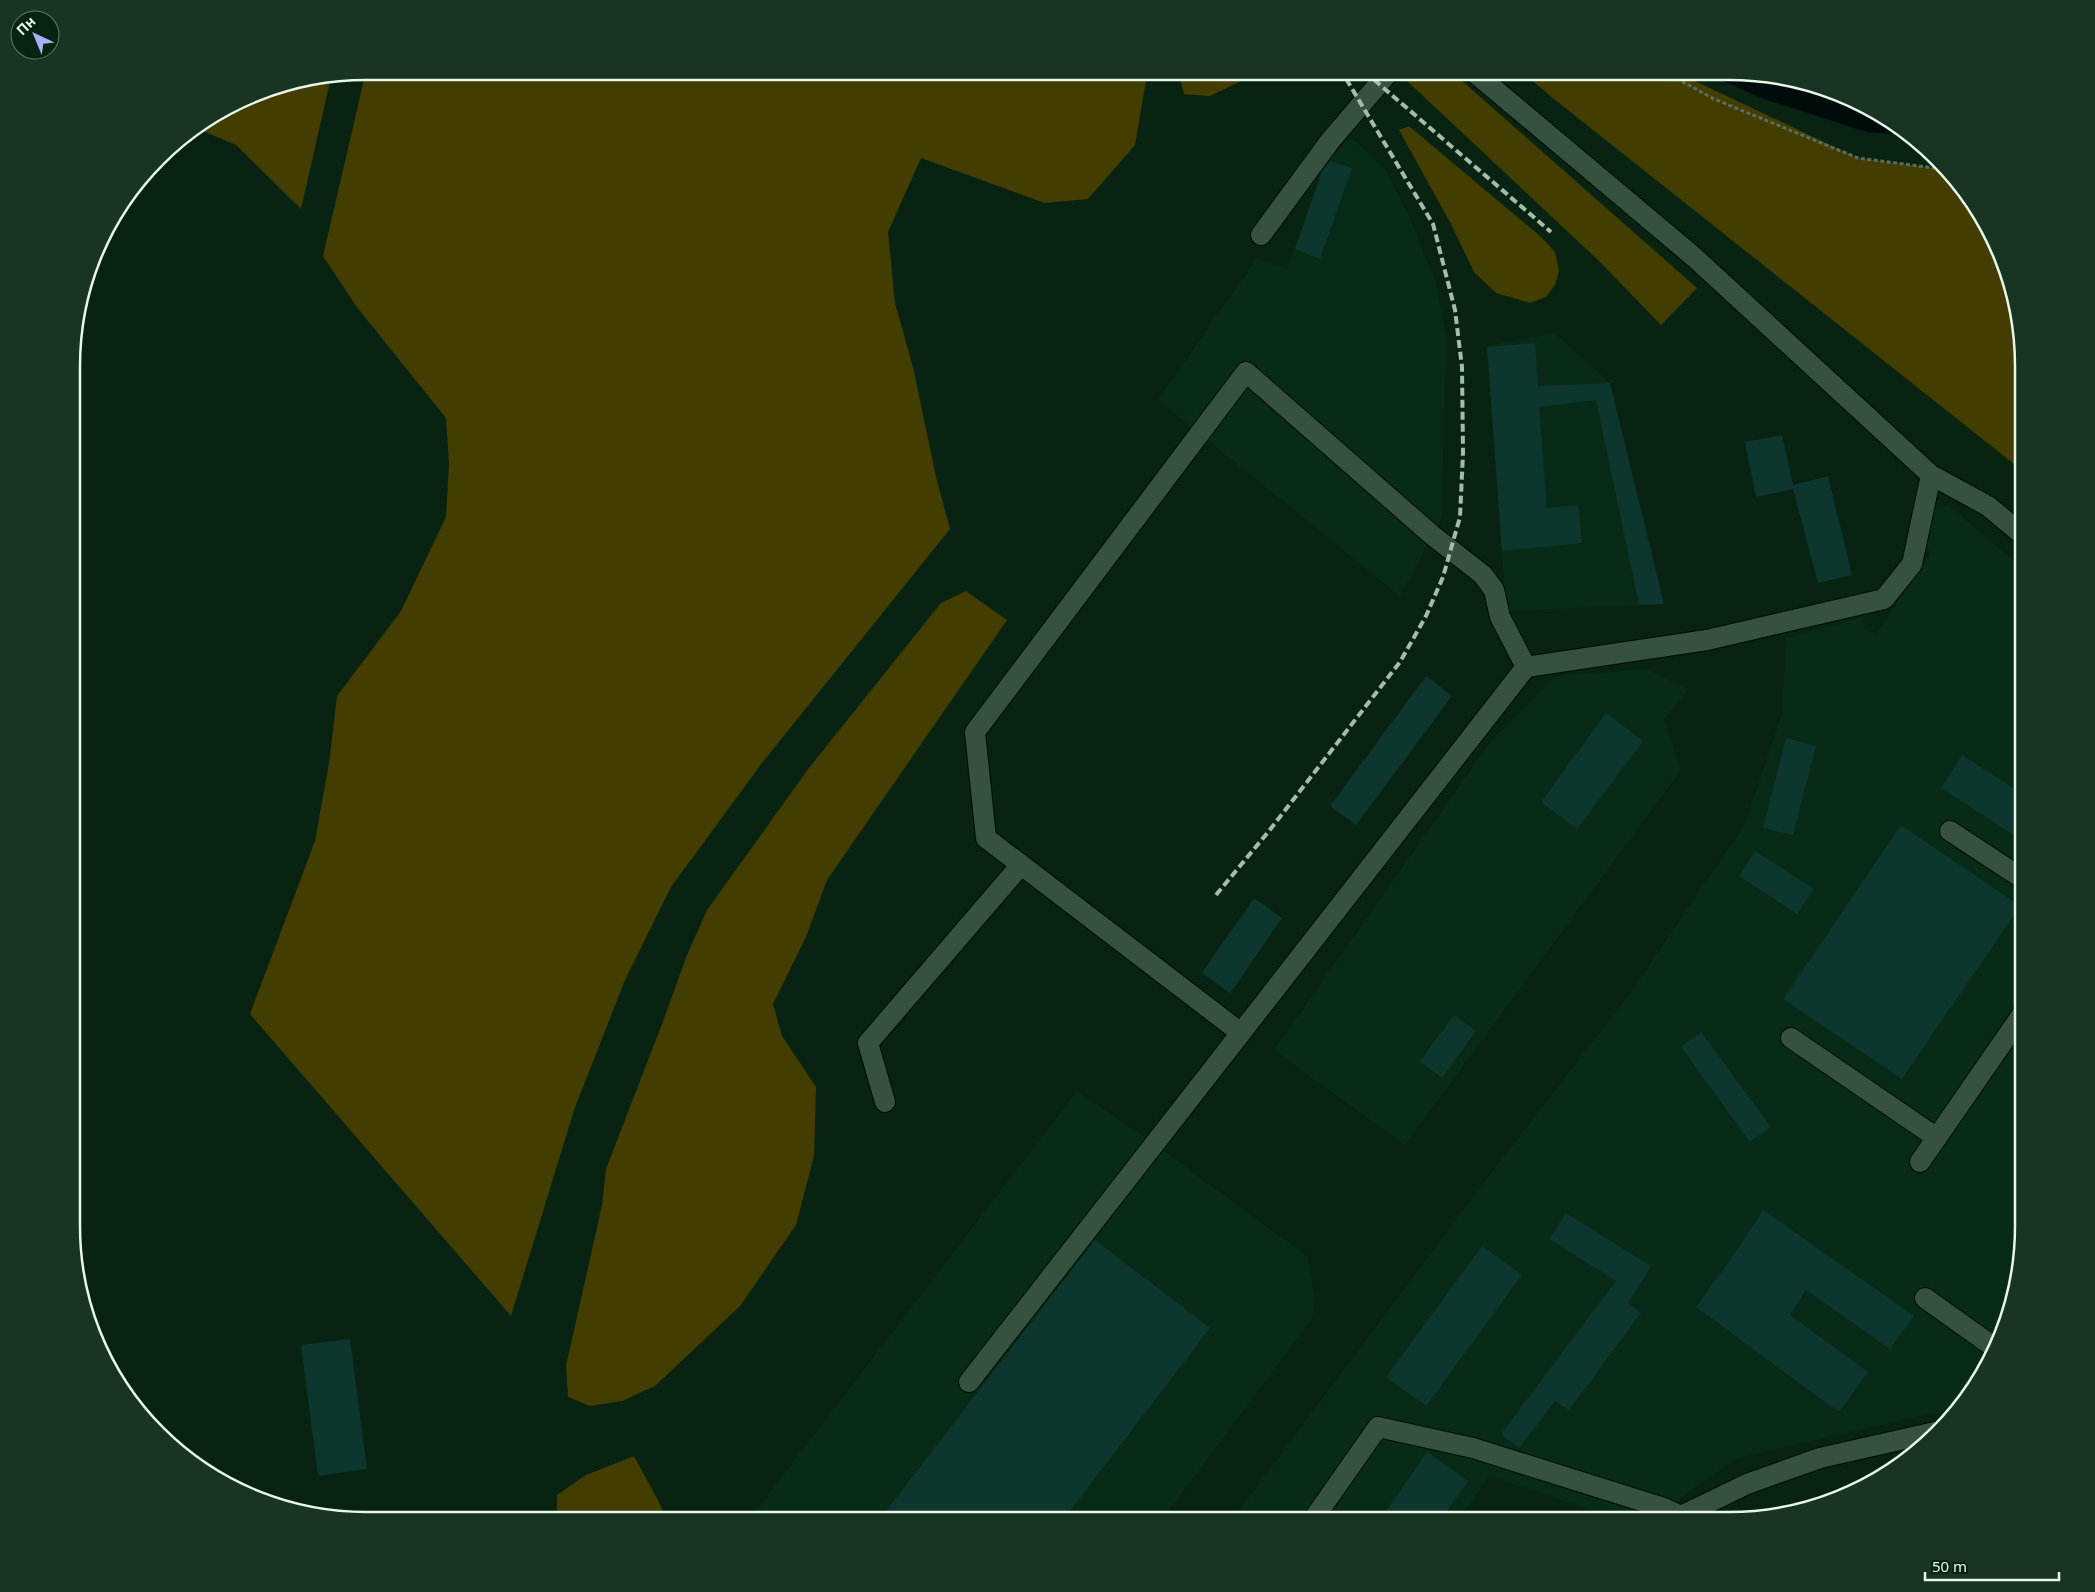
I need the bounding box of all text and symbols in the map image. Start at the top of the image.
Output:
north arrow [10,10,60,60]
text: Пн [12,12,39,39]
scale bar [1925,1550,2059,1582]
text: 50 m [1932,1556,1967,1576]

